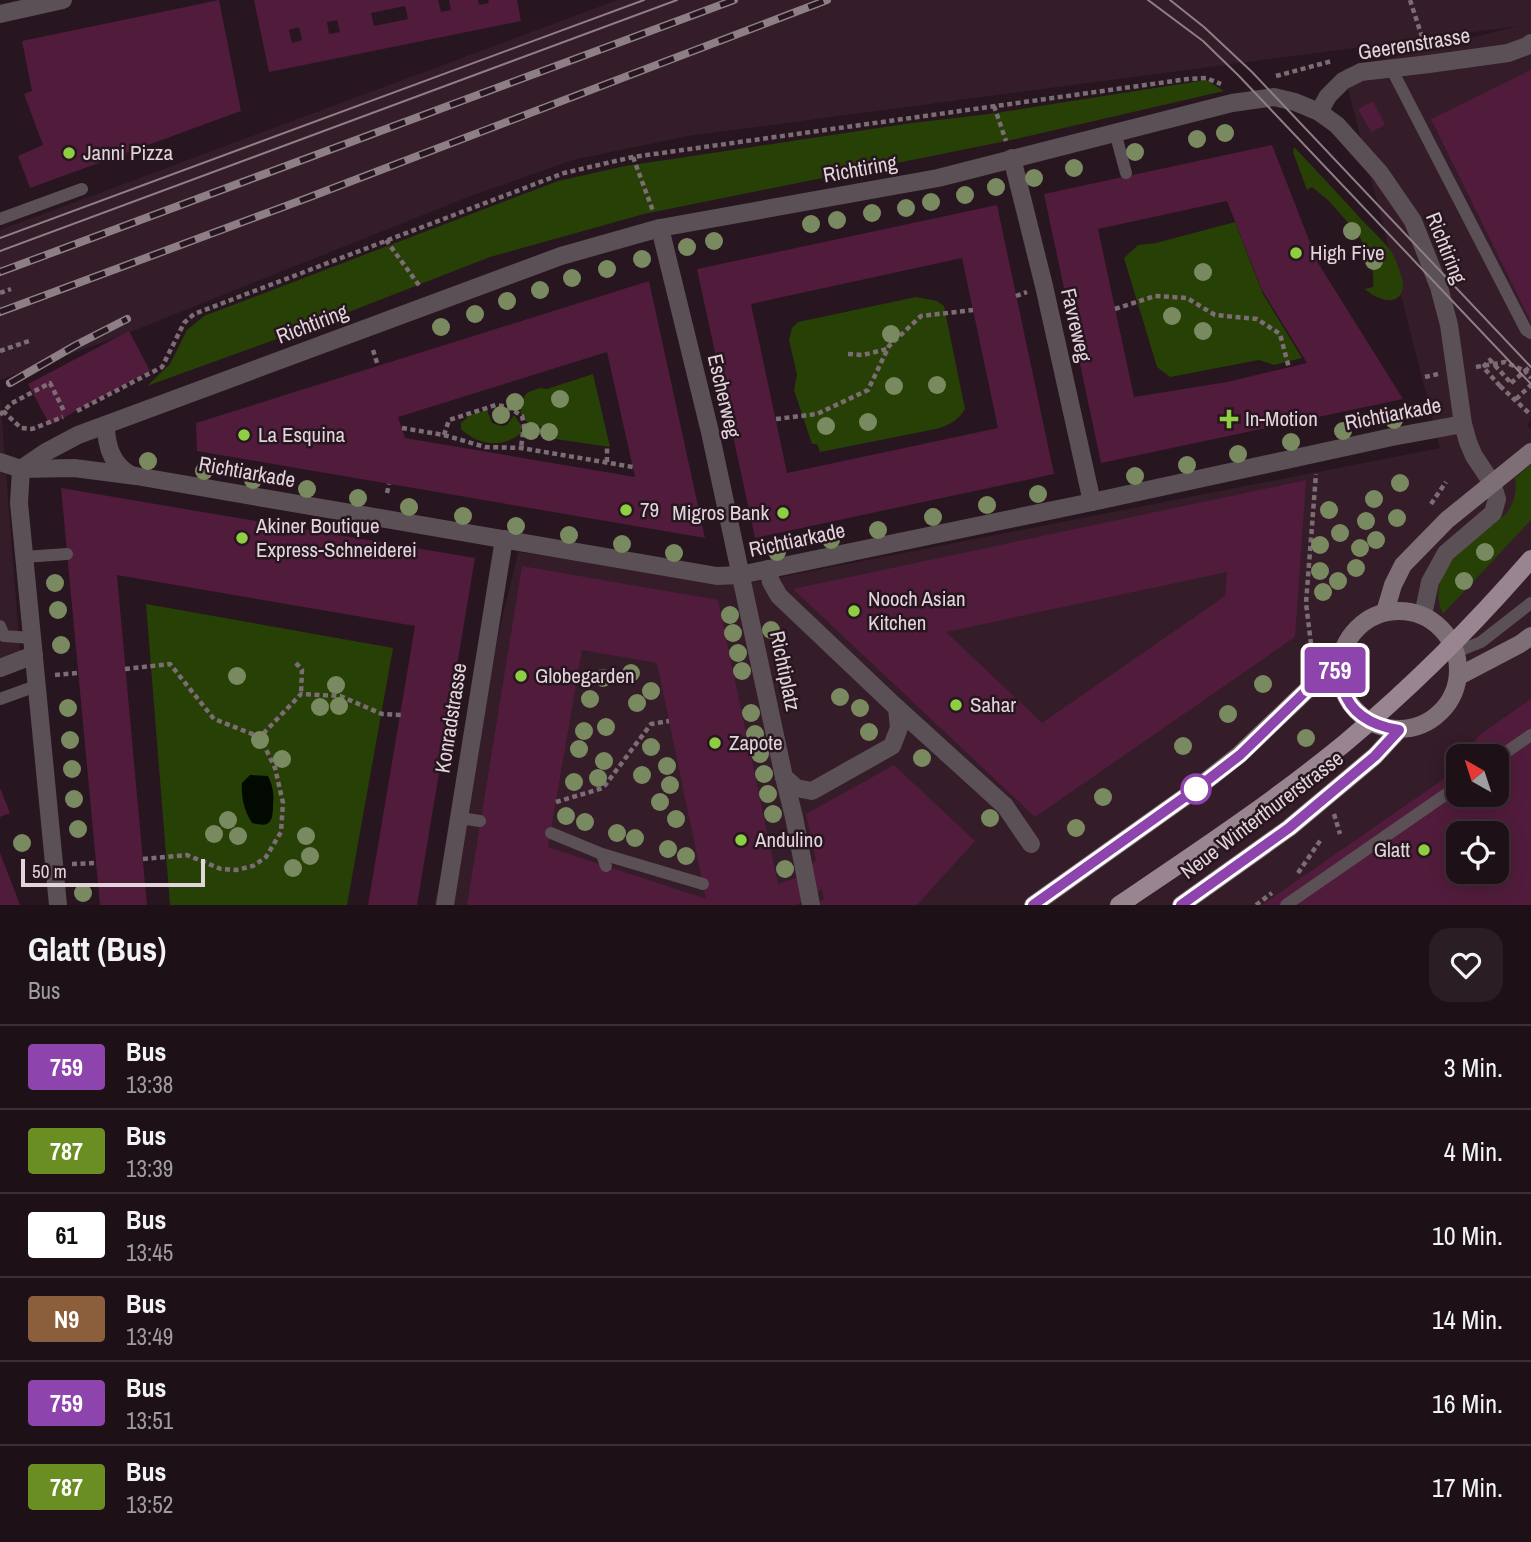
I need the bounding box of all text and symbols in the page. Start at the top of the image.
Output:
street label: Geerenstrasse [1356,20,1472,67]
place label: Janni Pizza [83,138,173,167]
marker: Janni Pizza [61,145,77,161]
street label: Richtiring [821,148,900,189]
street label: Richtiring [1419,208,1474,288]
place label: High Five [1310,238,1385,267]
marker: High Five [1288,245,1304,261]
street label: Favreweg [1054,285,1099,365]
street label: Richtiring [272,296,352,350]
street label: Escherweg [701,351,748,441]
street label: Richtiarkade [1342,390,1444,437]
place label: In-Motion [1245,404,1318,433]
marker: In-Motion [1219,409,1239,429]
place label: La Esquina [258,420,346,449]
marker: La Esquina [236,427,252,443]
street label: Richtiarkade [196,449,298,494]
place label: 79 [640,495,659,524]
place label: Migros Bank [672,498,769,527]
marker: 79 [618,502,634,518]
marker: Migros Bank [775,505,791,521]
place label: Akiner Boutique Express-Schneiderei [255,511,417,564]
street label: Richtiarkade [746,515,848,564]
marker: Akiner Boutique Express-Schneiderei [234,530,250,546]
place label: Nooch Asian Kitchen [868,584,966,637]
marker: Nooch Asian Kitchen [846,603,862,619]
street label: Richtiplatz [763,628,808,714]
line badge: 759 [1295,647,1375,693]
text: 759 [1319,654,1351,686]
street label: Konradstrasse [428,661,474,775]
place label: Globegarden [535,661,635,690]
marker: Globegarden [513,668,529,684]
place label: Sahar [970,690,1016,719]
marker: Sahar [948,697,964,713]
place label: Zapote [729,728,783,757]
marker: Zapote [707,735,723,751]
street label: Neue Winterthurerstrasse [1174,744,1349,886]
north arrow [1446,744,1508,807]
map controls [1446,744,1509,884]
unlabelled marker [1181,774,1211,804]
button: locate [1446,821,1509,884]
place label: Andulino [754,825,823,854]
marker: Andulino [733,832,749,848]
place label: Glatt [1374,835,1410,864]
marker: Glatt [1416,842,1432,858]
scale bar [21,856,205,888]
text: 50 m [32,858,67,884]
text: Glatt (Bus) [28,927,166,971]
button: heart [1429,928,1503,1002]
text: Bus [28,975,61,1006]
text: Bus [126,1034,166,1069]
text: 3 Min. [1444,1050,1503,1085]
text: 759 [50,1051,83,1083]
text: 13:38 [126,1069,173,1100]
text: Bus [126,1118,166,1153]
text: 4 Min. [1444,1134,1503,1169]
text: 787 [50,1135,83,1167]
text: 13:39 [126,1153,173,1184]
text: Bus [126,1202,166,1237]
text: 10 Min. [1432,1218,1503,1253]
text: 61 [56,1219,77,1251]
text: 13:45 [126,1237,173,1268]
text: Bus [126,1286,166,1321]
text: 14 Min. [1432,1302,1503,1337]
text: N9 [54,1303,79,1335]
text: 13:49 [126,1321,173,1352]
text: Bus [126,1370,166,1405]
text: 16 Min. [1432,1386,1503,1421]
text: 759 [50,1387,83,1419]
text: 13:51 [126,1405,173,1436]
text: Bus [126,1454,166,1489]
text: 17 Min. [1432,1470,1503,1505]
text: 787 [50,1471,83,1503]
text: 13:52 [126,1489,173,1520]

